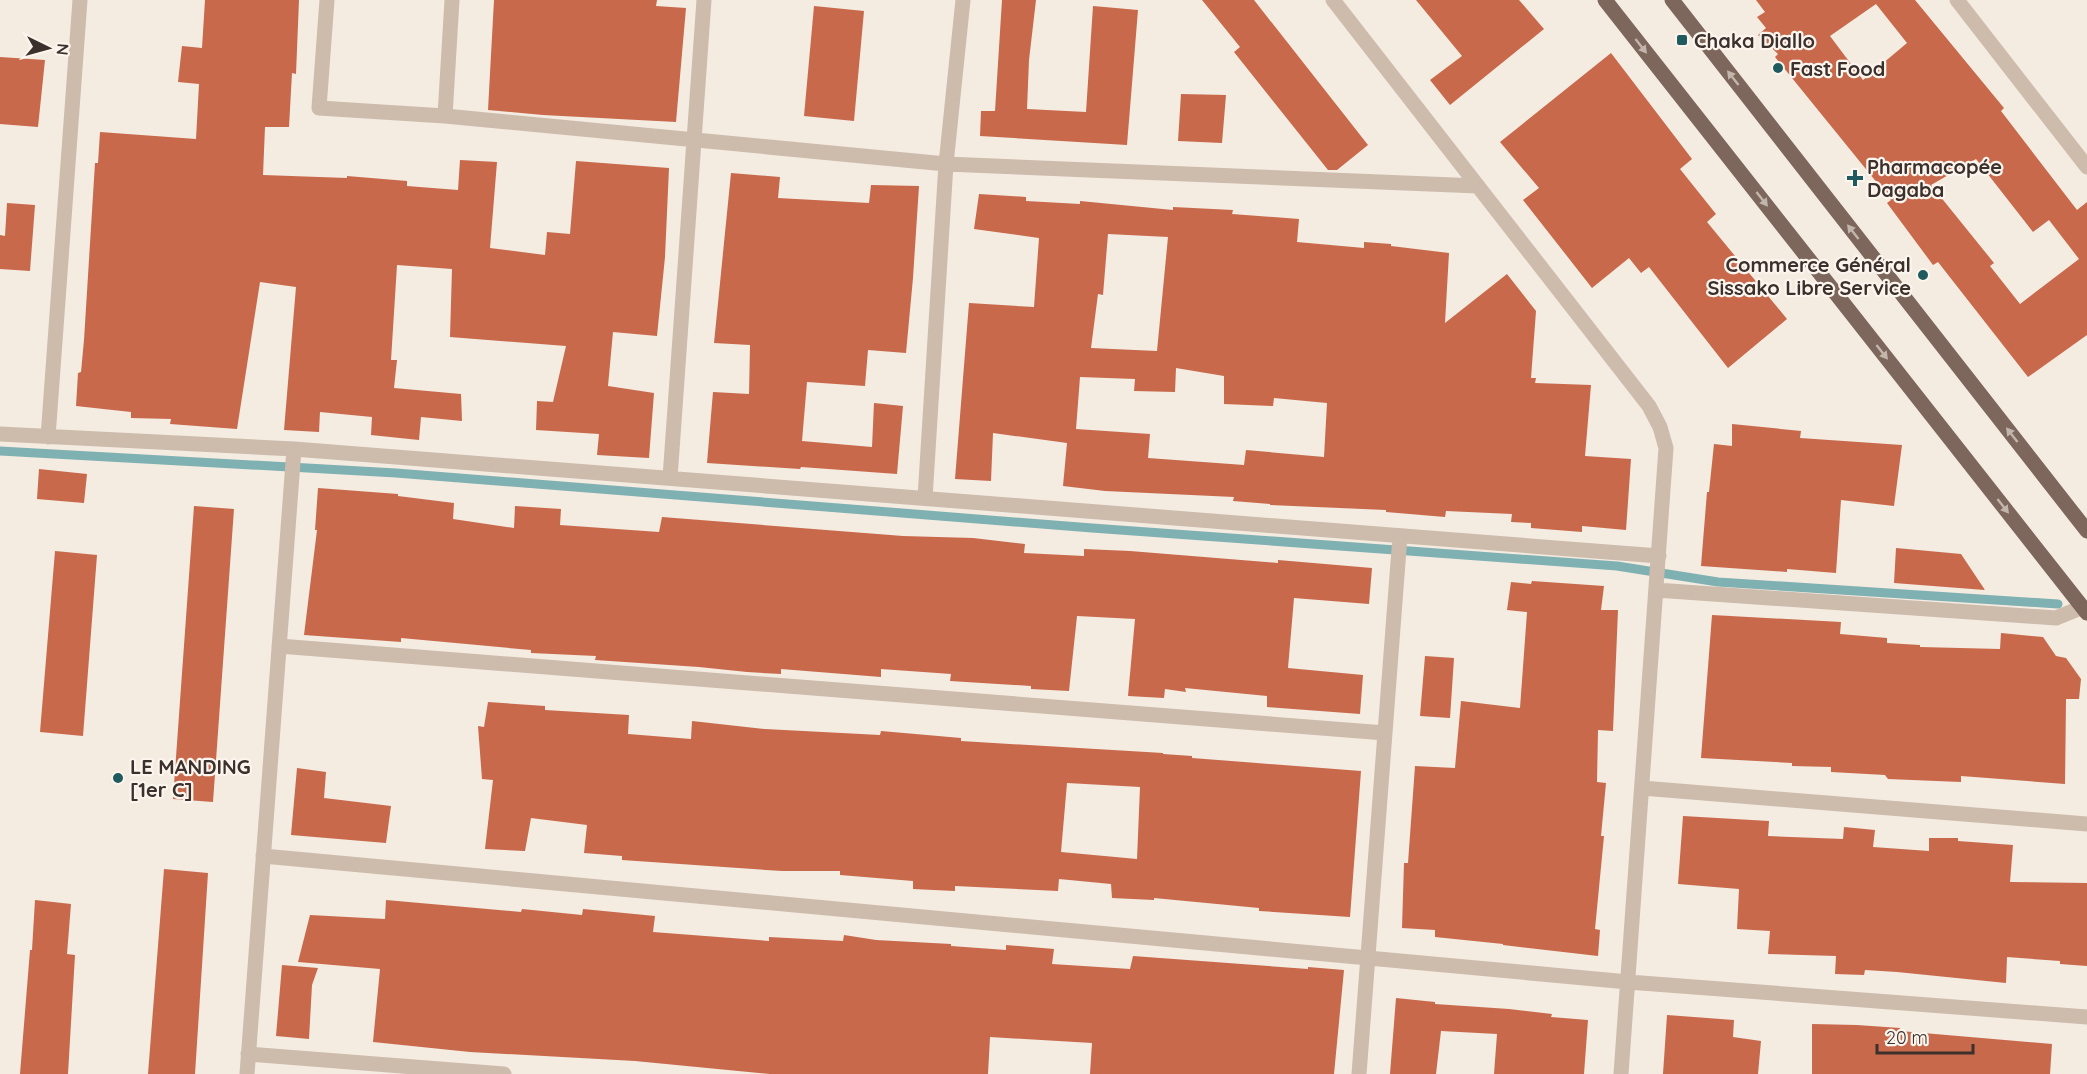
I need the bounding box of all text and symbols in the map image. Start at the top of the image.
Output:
north arrow [18,18,78,78]
place label: Chaka Diallo [1694,28,1815,53]
marker: Chaka Diallo [1675,33,1689,47]
one-way arrow [1634,38,1647,54]
text: N [52,43,73,56]
place label: Fast Food [1790,56,1885,81]
marker: Fast Food [1771,61,1785,75]
one-way arrow [1727,70,1740,86]
place label: Pharmacopée Dagaba [1867,154,2002,202]
marker: Pharmacopée Dagaba [1848,171,1862,185]
one-way arrow [1755,191,1768,207]
one-way arrow [1848,224,1860,239]
place label: Commerce Général Sissako Libre Service [1708,252,1911,300]
marker: Commerce Général Sissako Libre Service [1916,268,1930,282]
one-way arrow [1876,345,1888,360]
one-way arrow [2006,427,2019,443]
one-way arrow [1996,498,2008,513]
place label: LE MANDING [1er C] [130,754,251,802]
marker: LE MANDING [1er C] [111,771,125,785]
scale bar [1877,1017,1973,1055]
text: 20 m [1886,1026,1928,1049]

